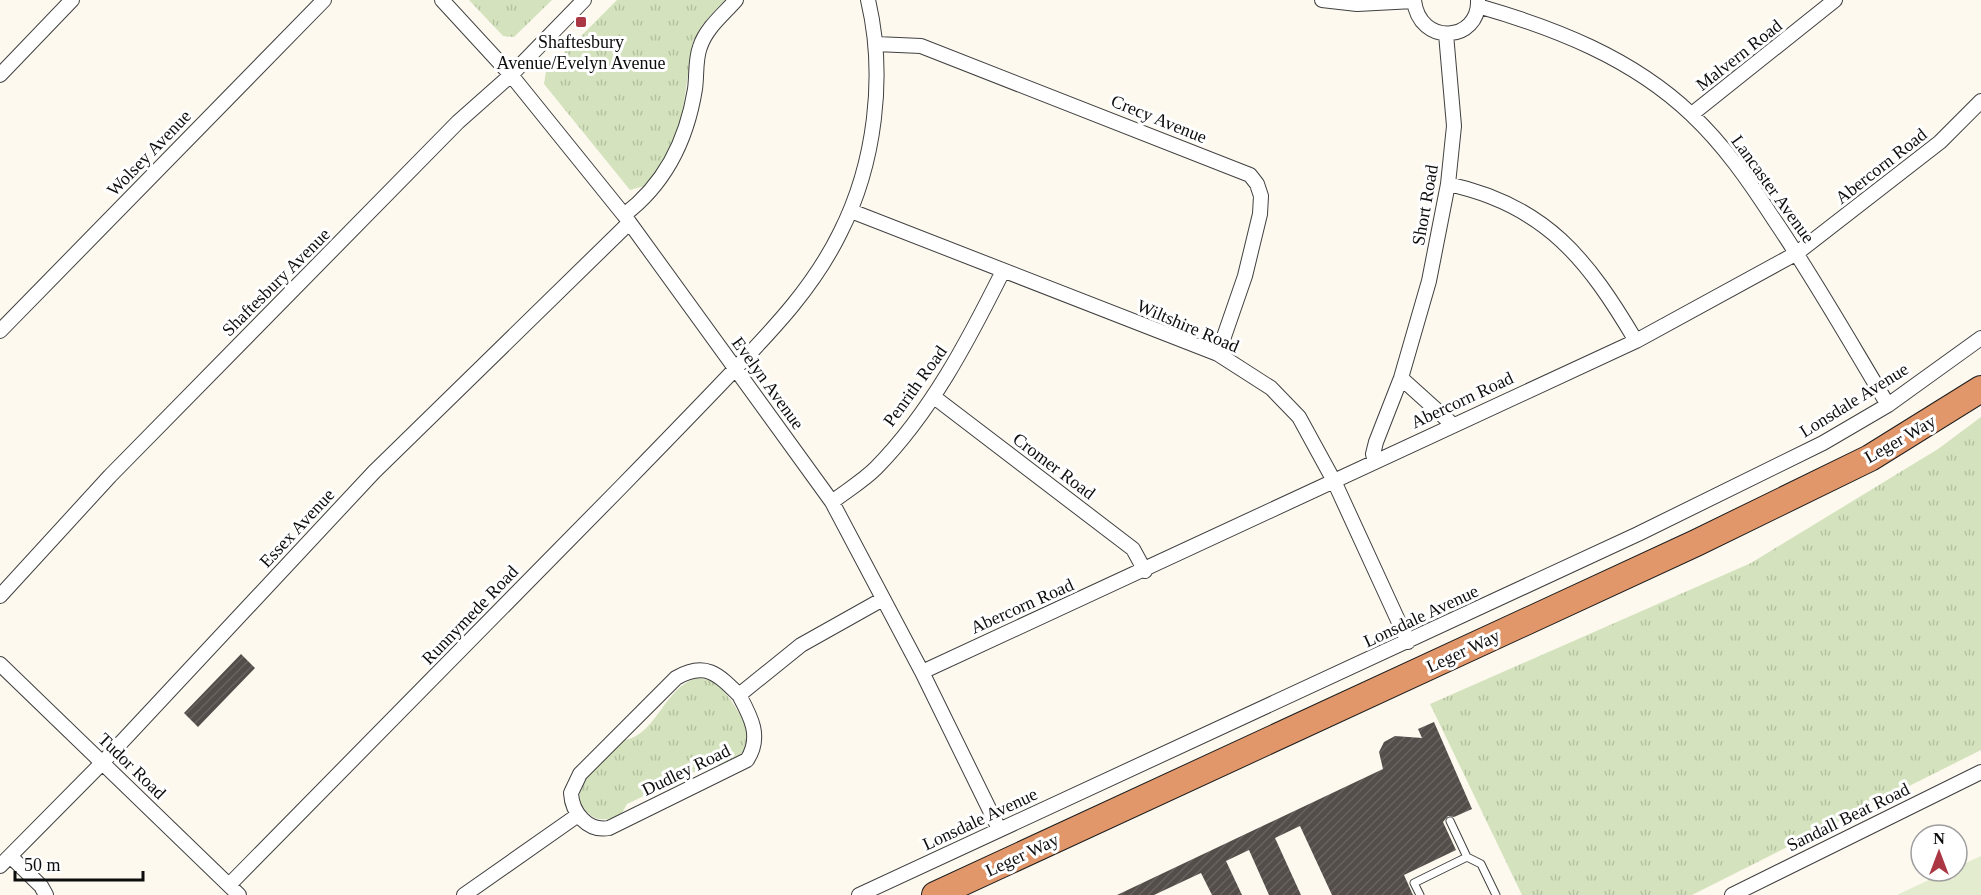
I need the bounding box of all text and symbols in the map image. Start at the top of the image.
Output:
marker: Shaftesbury Avenue/Evelyn Avenue [574,15,588,29]
street label: Malvern Road [1692,15,1786,95]
place label: Shaftesbury Avenue/Evelyn Avenue [497,32,665,73]
street label: Crecy Avenue [1108,91,1210,147]
street label: Wolsey Avenue [103,106,195,200]
street label: Abercorn Road [1831,124,1931,208]
street label: Lancaster Avenue [1727,131,1819,247]
street label: Short Road [1408,163,1442,247]
street label: Shaftesbury Avenue [218,224,334,340]
street label: Wiltshire Road [1134,296,1242,356]
street label: Evelyn Avenue [728,333,808,433]
street label: Penrith Road [879,342,951,430]
street label: Lonsdale Avenue [1796,359,1912,441]
street label: Abercorn Road [1408,368,1516,432]
street label: Leger Way [1861,411,1939,467]
street label: Cromer Road [1009,429,1099,503]
street label: Essex Avenue [256,485,338,571]
street label: Runnymede Road [418,561,522,669]
street label: Abercorn Road [967,574,1077,638]
street label: Lonsdale Avenue [1361,581,1481,651]
street label: Leger Way [1423,625,1503,677]
street label: Tudor Road [94,729,170,803]
street label: Dudley Road [639,740,733,800]
street label: Sandall Beat Road [1783,779,1913,855]
street label: Lonsdale Avenue [920,784,1040,854]
north arrow [1909,823,1969,883]
street label: Leger Way [982,829,1062,881]
text: N [1933,830,1945,847]
scale bar [15,844,142,882]
text: 50 m [24,855,61,875]

